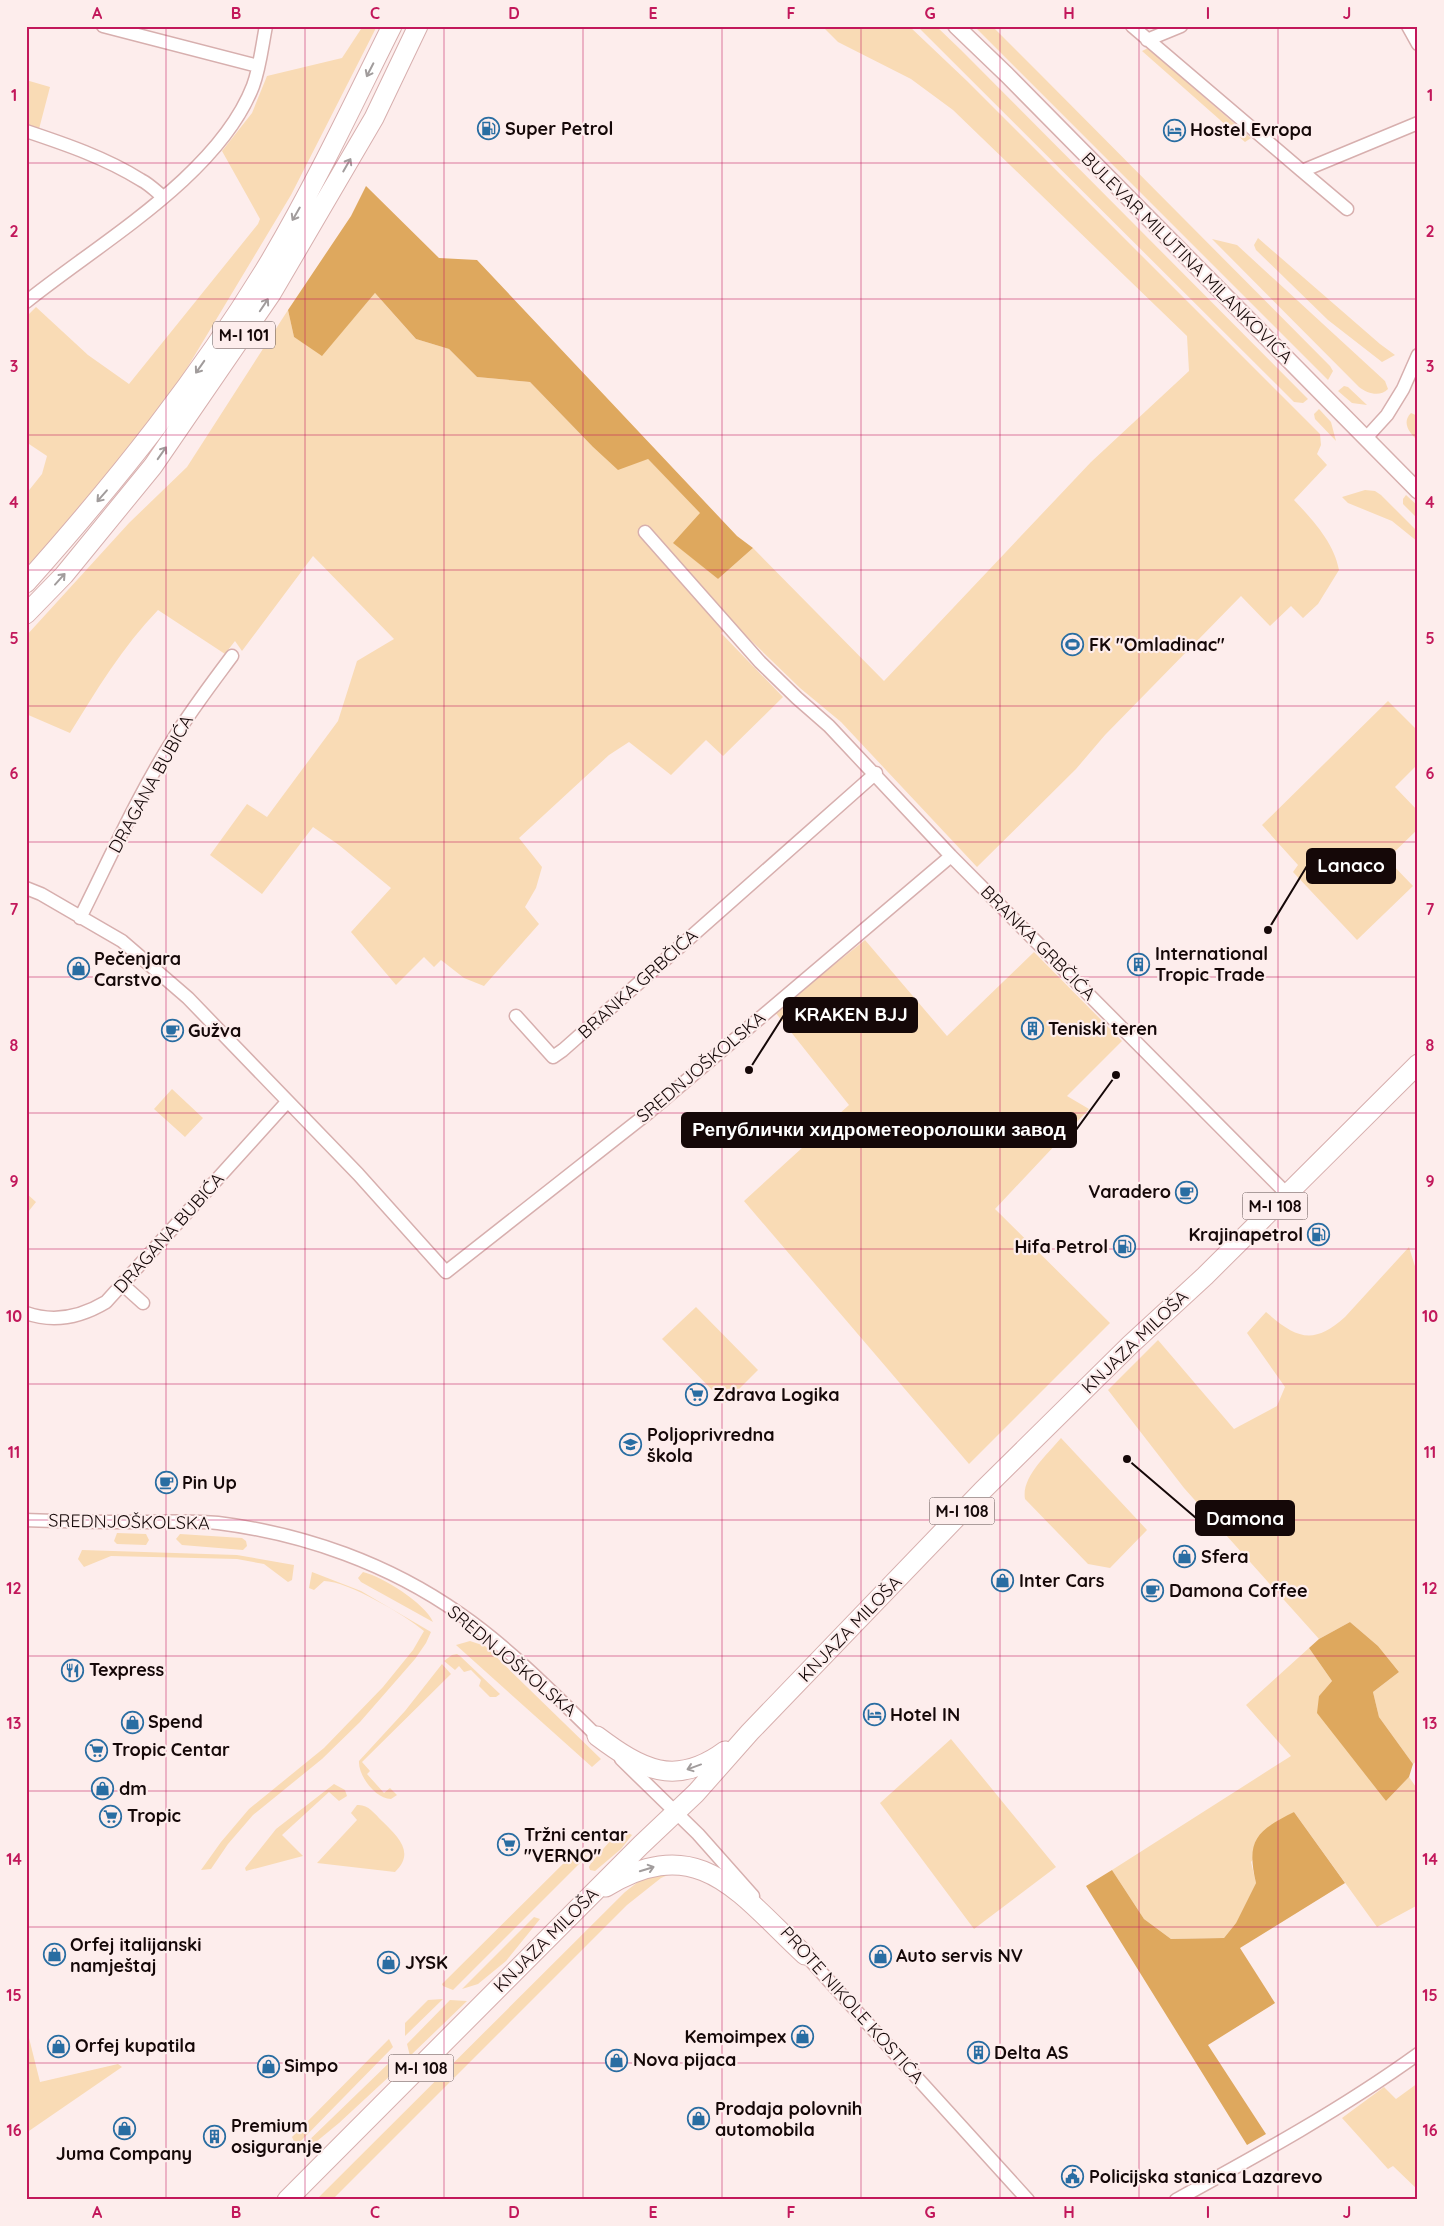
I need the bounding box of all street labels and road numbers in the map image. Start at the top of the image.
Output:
street label: BULEVAR MILUTINA MILANKOVIĆA [1077,147,1298,368]
road number: M-I 101 [213,322,275,348]
street label: DRAGANA BUBIĆA [103,710,198,857]
street label: BRANKA GRBČIĆA [976,880,1101,1005]
street label: BRANKA GRBČIĆA [573,924,703,1043]
street label: SREDNJOŠKOLSKA [631,1006,770,1127]
street label: DRAGANA BUBIĆA [108,1167,229,1298]
road number: M-I 108 [1242,1192,1308,1220]
street label: KNJAZA MILOŠA [1077,1285,1193,1398]
road number: M-I 108 [930,1498,994,1524]
street label: SREDNJOŠKOLSKA [48,1509,210,1534]
street label: KNJAZA MILOŠA [793,1570,907,1687]
street label: SREDNJOŠKOLSKA [443,1600,582,1722]
street label: KNJAZA MILOŠA [488,1882,603,1997]
street label: PROTE NIKOLE KOSTIĆA [776,1921,929,2088]
road number: M-I 108 [388,2054,454,2082]

